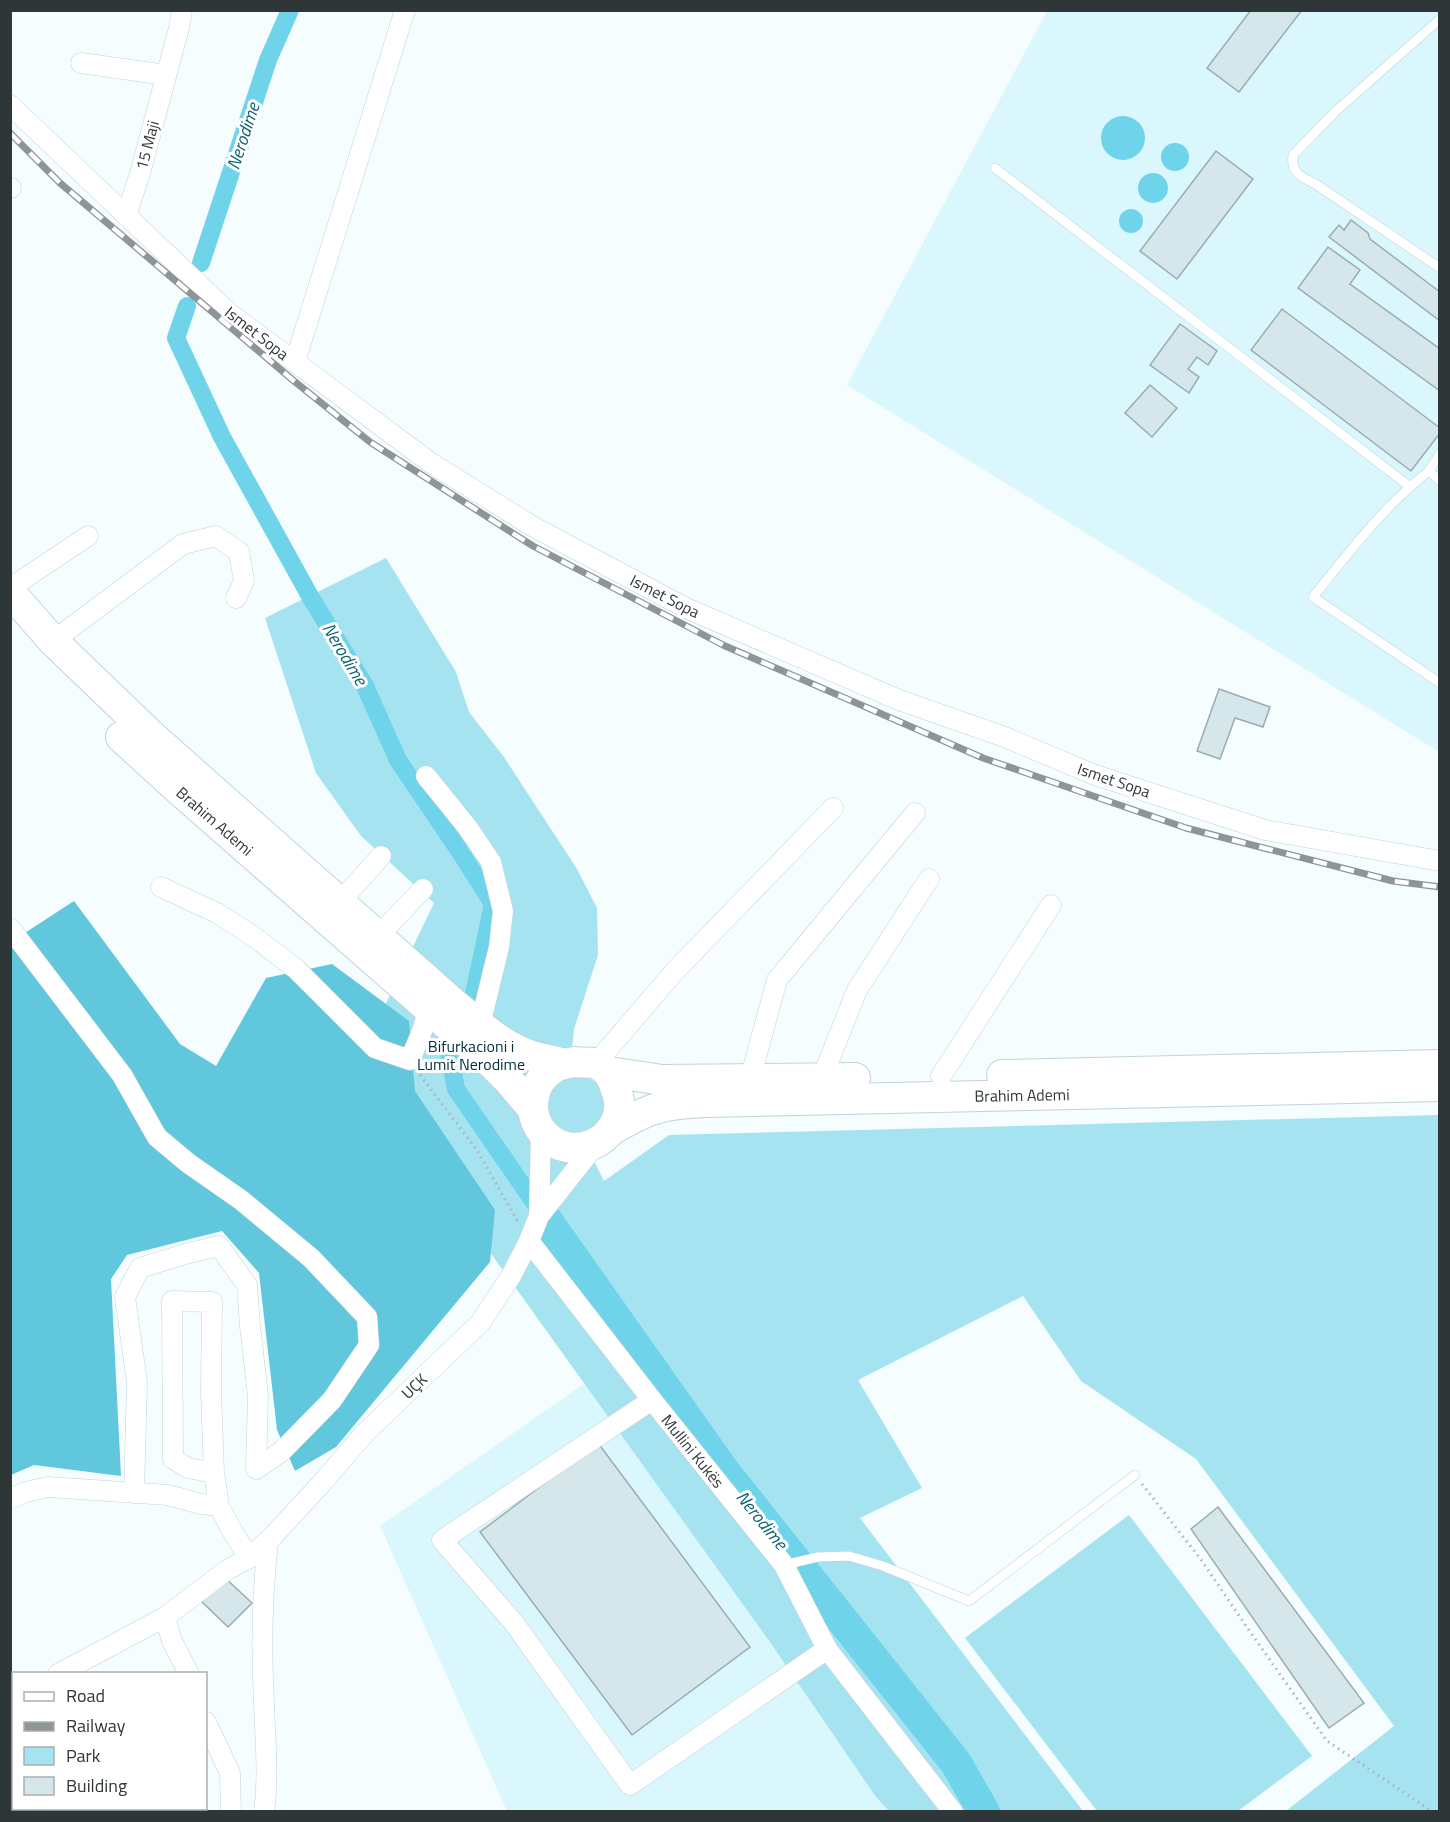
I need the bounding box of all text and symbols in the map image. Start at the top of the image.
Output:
water label: Nerodime [220,97,267,173]
street label: 15 Maji [129,118,165,172]
street label: Ismet Sopa [220,300,294,366]
street label: Ismet Sopa [626,568,704,624]
water label: Nerodime [316,618,375,692]
street label: Ismet Sopa [1074,756,1154,804]
street label: Brahim Ademi [171,781,259,861]
park label: Bifurkacioni i Lumit Nerodime [417,1034,525,1076]
street label: Brahim Ademi [974,1082,1070,1108]
street label: UÇK [396,1368,432,1404]
street label: Mullini Kukës [656,1409,730,1493]
water label: Nerodime [730,1485,795,1557]
legend [12,1672,207,1810]
text: Road [66,1682,105,1709]
text: Railway [66,1712,126,1739]
text: Park [66,1742,101,1769]
text: Building [66,1772,127,1799]

